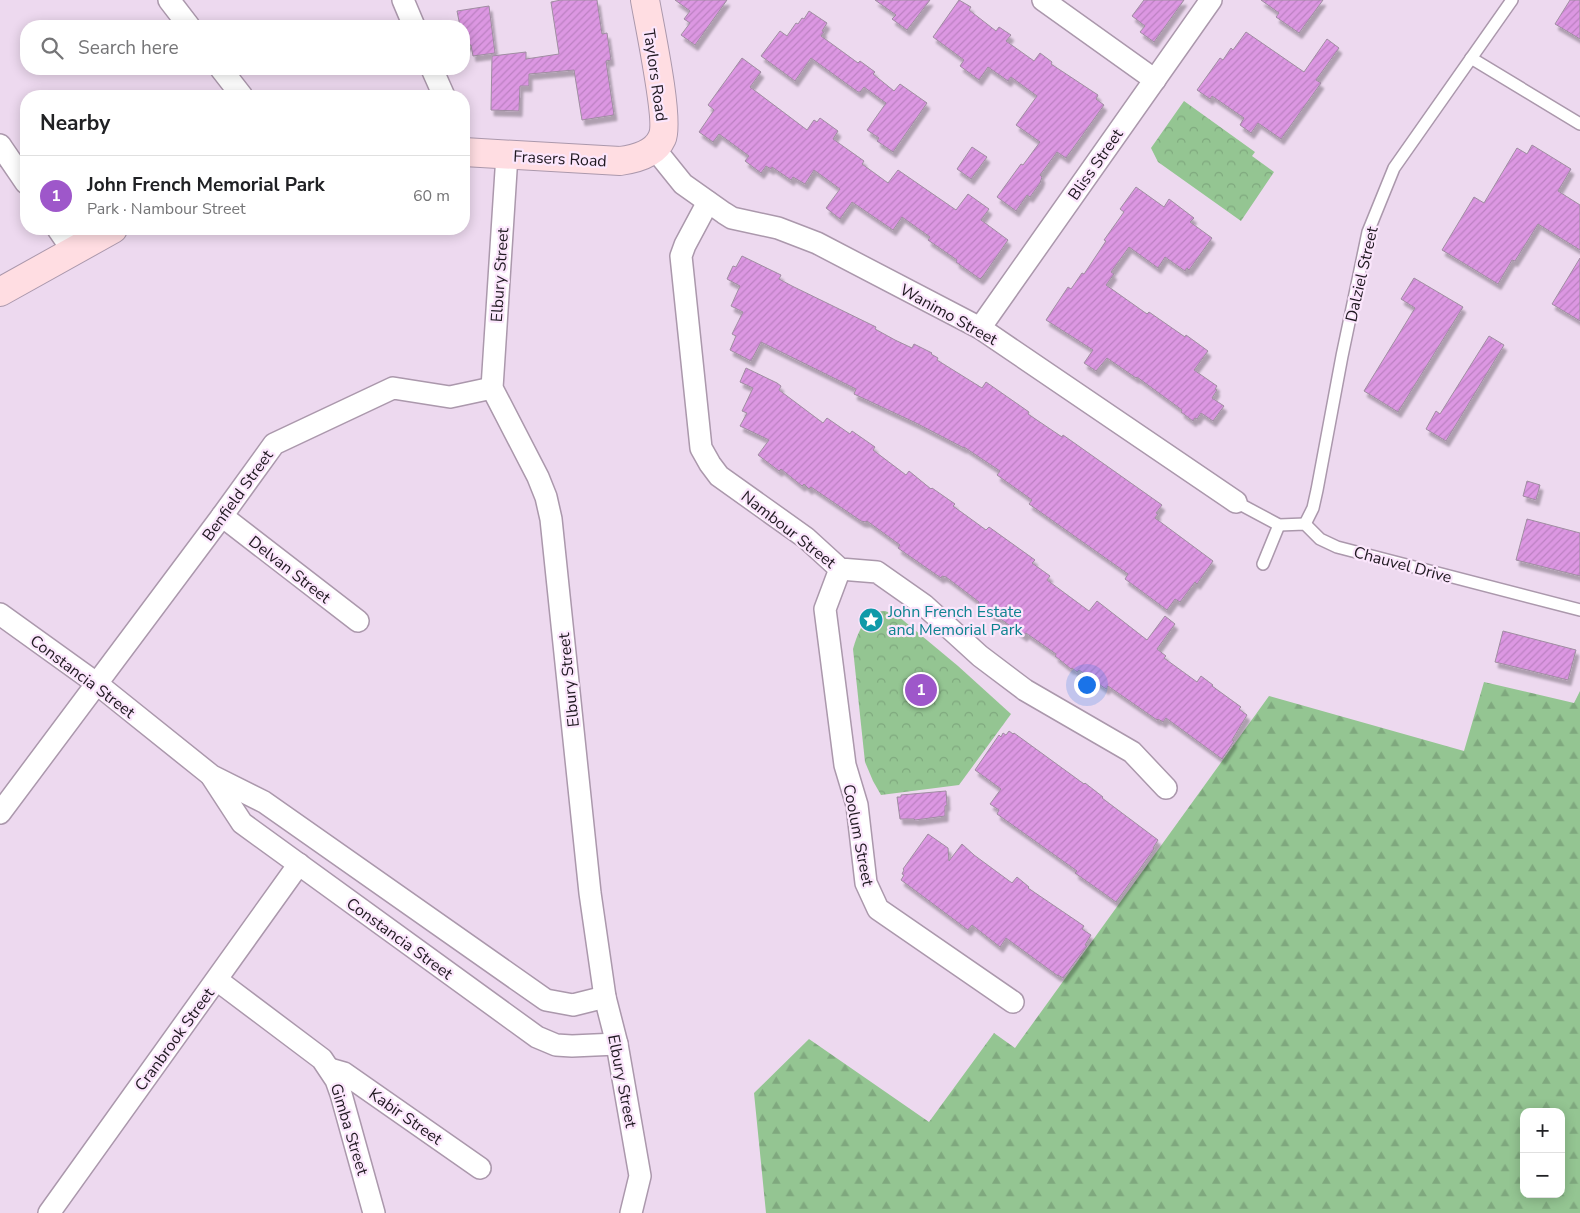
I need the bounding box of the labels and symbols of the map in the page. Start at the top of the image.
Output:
street label: Taylors Road [638,27,672,123]
street label: Bliss Street [1063,124,1129,205]
street label: Frasers Road [513,146,607,172]
street label: Dalziel Street [1340,224,1384,324]
street label: Elbury Street [486,227,514,323]
street label: Wanimo Street [896,279,1002,351]
street label: Benfield Street [197,445,279,546]
street label: Nambour Street [736,486,841,574]
street label: Delvan Street [244,531,335,609]
street label: Chauvel Drive [1351,541,1454,589]
place label: John French Estate and Memorial Park [887,601,1024,641]
place icon: John French Estate and Memorial Park [858,607,884,633]
street label: Constancia Street [25,630,140,724]
street label: Elbury Street [553,631,585,728]
pin: 1 [905,671,937,709]
your location [1074,672,1100,698]
street label: Coolum Street [837,782,879,888]
street label: Constancia Street [342,893,457,985]
street label: Cranbrook Street [130,983,220,1096]
street label: Elbury Street [602,1033,642,1130]
street label: Gimba Street [325,1081,374,1178]
street label: Kabir Street [364,1083,447,1150]

